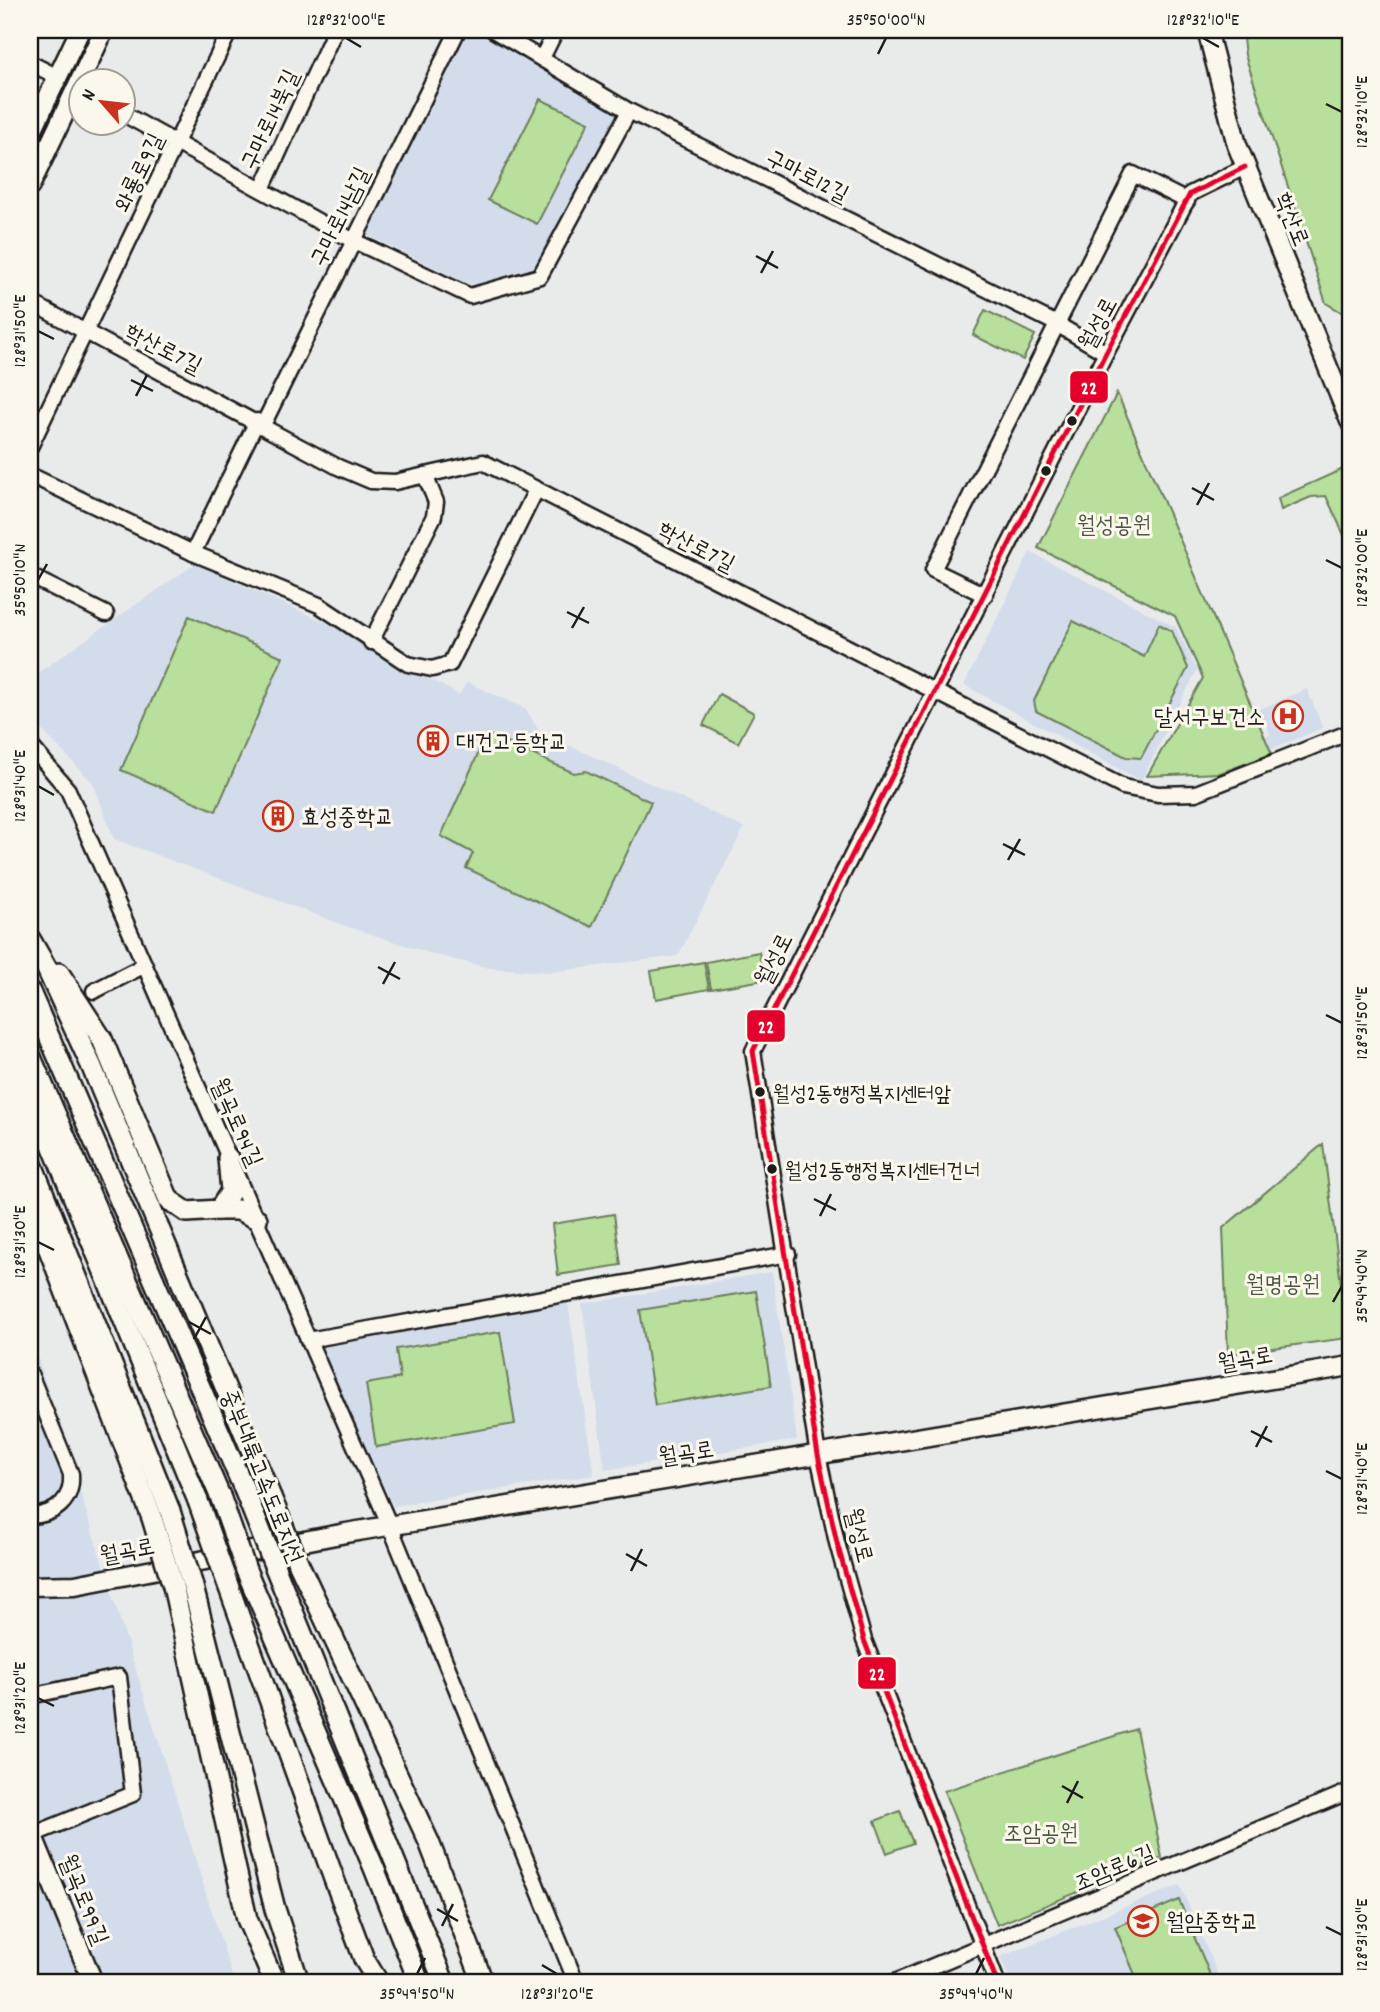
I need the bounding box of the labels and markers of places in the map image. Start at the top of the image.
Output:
unlabelled marker [1065,414,1079,428]
unlabelled marker [1039,464,1053,478]
hospital icon: 달서구보건소 [1271,699,1305,733]
place label: 달서구보건소 [1154,703,1265,736]
building icon: 대건고등학교 [416,724,450,758]
place label: 대건고등학교 [456,728,567,761]
building icon: 효성중학교 [261,799,295,833]
place label: 효성중학교 [301,803,394,836]
place label: 월성2동행정복지센터앞 [773,1081,951,1111]
marker: 월성2동행정복지센터앞 [753,1085,767,1099]
place label: 월성2동행정복지센터건너 [785,1158,980,1188]
marker: 월성2동행정복지센터건너 [765,1162,779,1176]
school or university icon: 월암중학교 [1126,1904,1160,1938]
place label: 월암중학교 [1166,1908,1259,1941]

